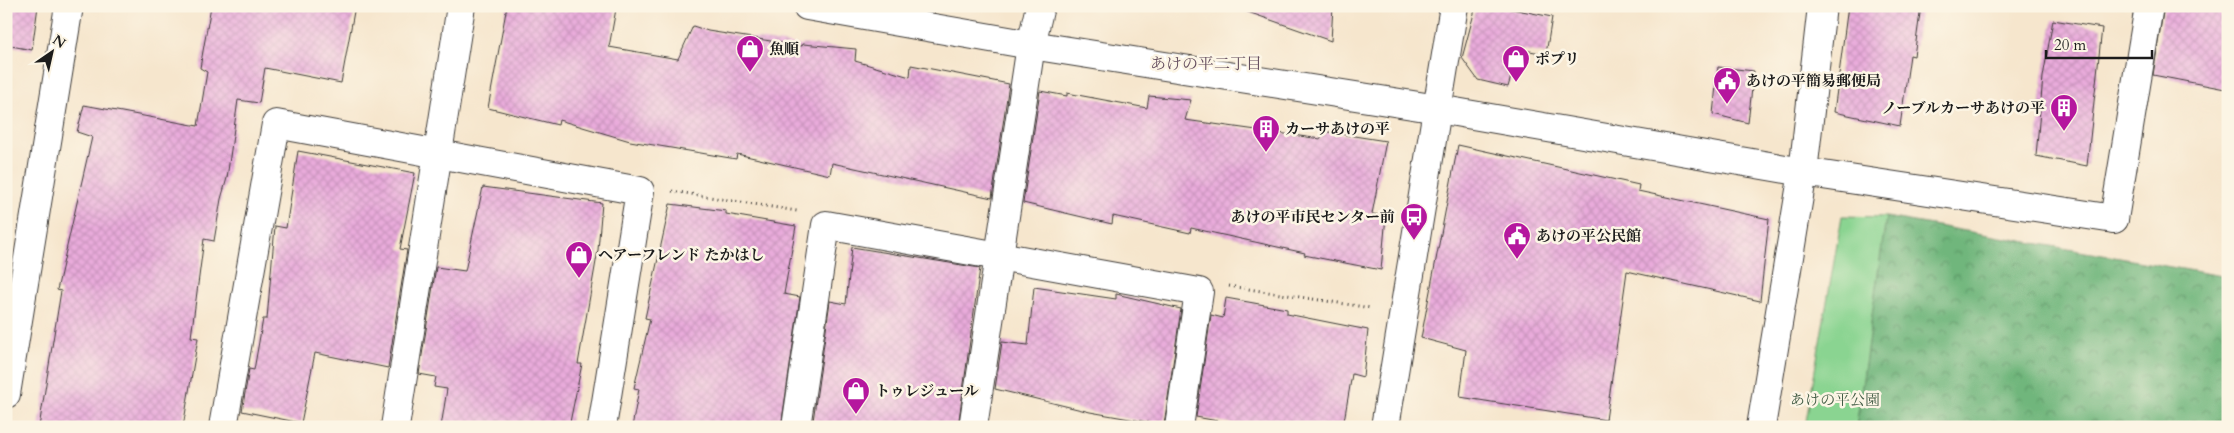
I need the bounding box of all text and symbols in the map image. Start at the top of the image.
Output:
north arrow [28,28,78,78]
scale bar [2046,28,2153,60]
text: N [49,30,69,53]
shop icon: 魚順 [735,34,765,73]
text: 20 m [2054,35,2086,55]
place label: 魚順 [769,39,799,59]
shop icon: ポプリ [1501,44,1531,83]
place label: ポプリ [1535,49,1579,69]
district label: あけの平二丁目 [1150,53,1262,75]
public building icon: あけの平簡易郵便局 [1712,66,1742,105]
place label: あけの平簡易郵便局 [1746,71,1881,91]
building icon: ノーブルカーサあけの平 [2049,93,2079,132]
place label: ノーブルカーサあけの平 [1882,98,2045,118]
building icon: カーサあけの平 [1251,114,1281,153]
place label: カーサあけの平 [1285,119,1390,139]
bus stop icon: あけの平市民センター前 [1399,202,1429,241]
place label: あけの平市民センター前 [1231,207,1395,227]
public building icon: あけの平公民館 [1502,221,1532,260]
place label: あけの平公民館 [1536,226,1641,246]
shop icon: ヘアーフレンド たかはし [564,240,594,279]
place label: ヘアーフレンド たかはし [598,245,764,265]
shop icon: トゥレジュール [841,376,871,415]
place label: トゥレジュール [875,381,979,401]
park label: あけの平公園 [1790,390,1880,410]

